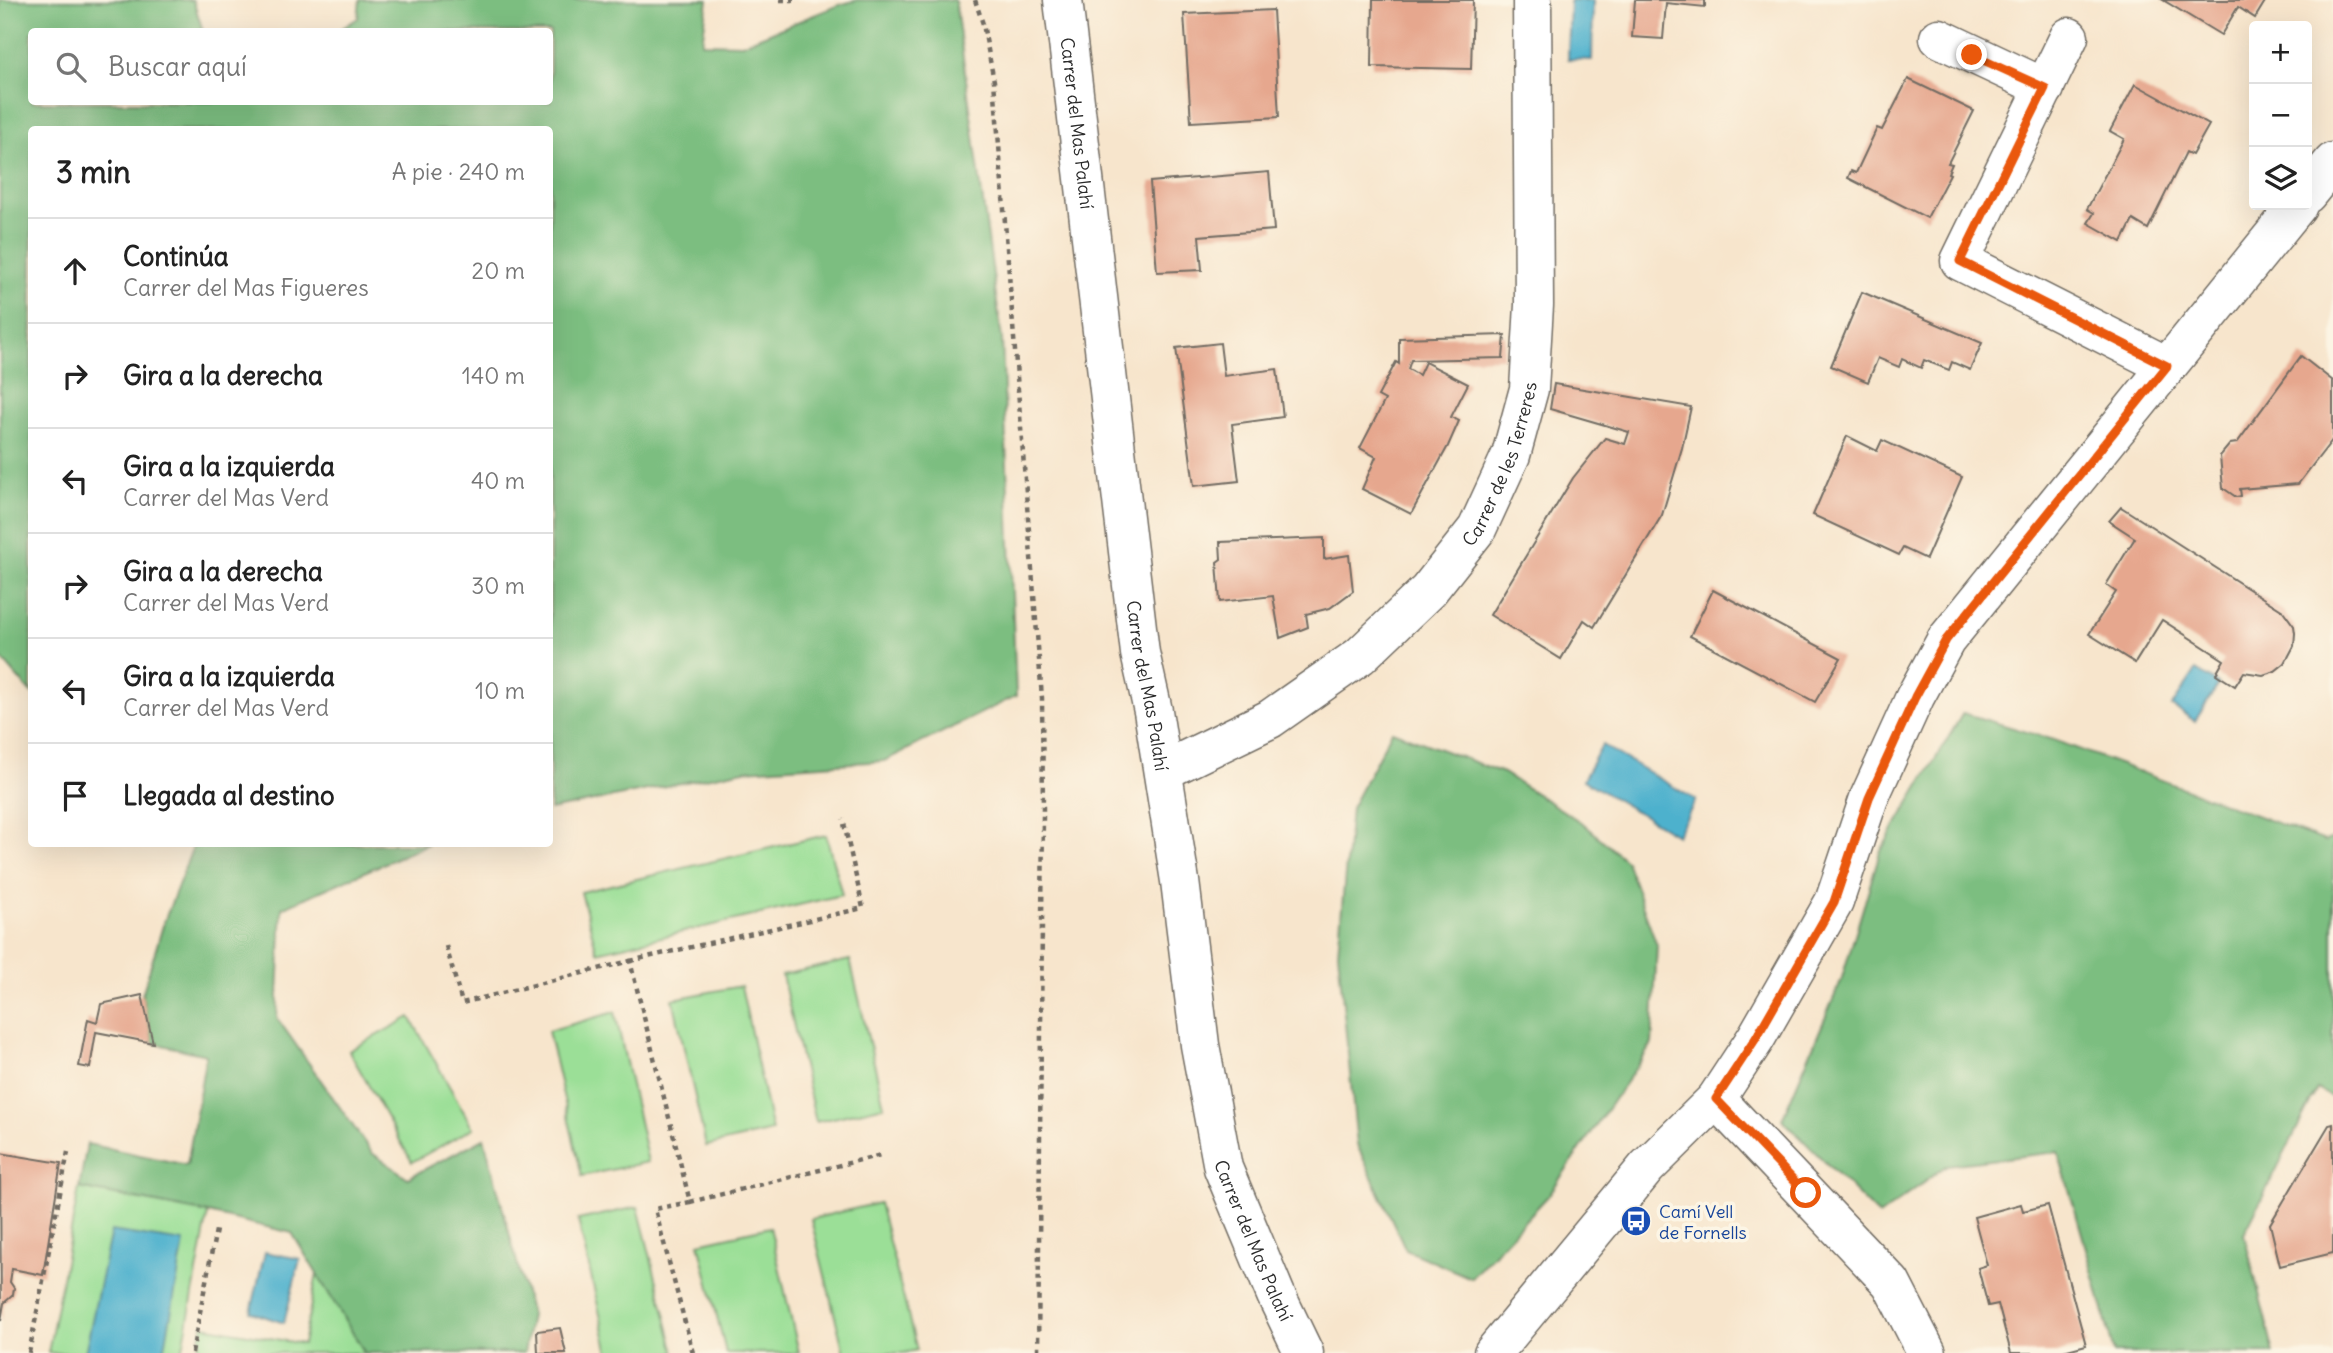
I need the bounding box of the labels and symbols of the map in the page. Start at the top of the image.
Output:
street label: Carrer del Mas Palahí [1056,36,1099,210]
route end [1956,39,1987,70]
street label: Carrer de les Terreres [1457,382,1541,550]
street label: Carrer del Mas Palahí [1122,599,1174,772]
street label: Carrer del Mas Palahí [1210,1158,1298,1325]
route start [1790,1177,1821,1208]
place label: Camí Vell de Fornells [1659,1200,1747,1244]
bus stop icon: Camí Vell de Fornells [1619,1204,1653,1238]

